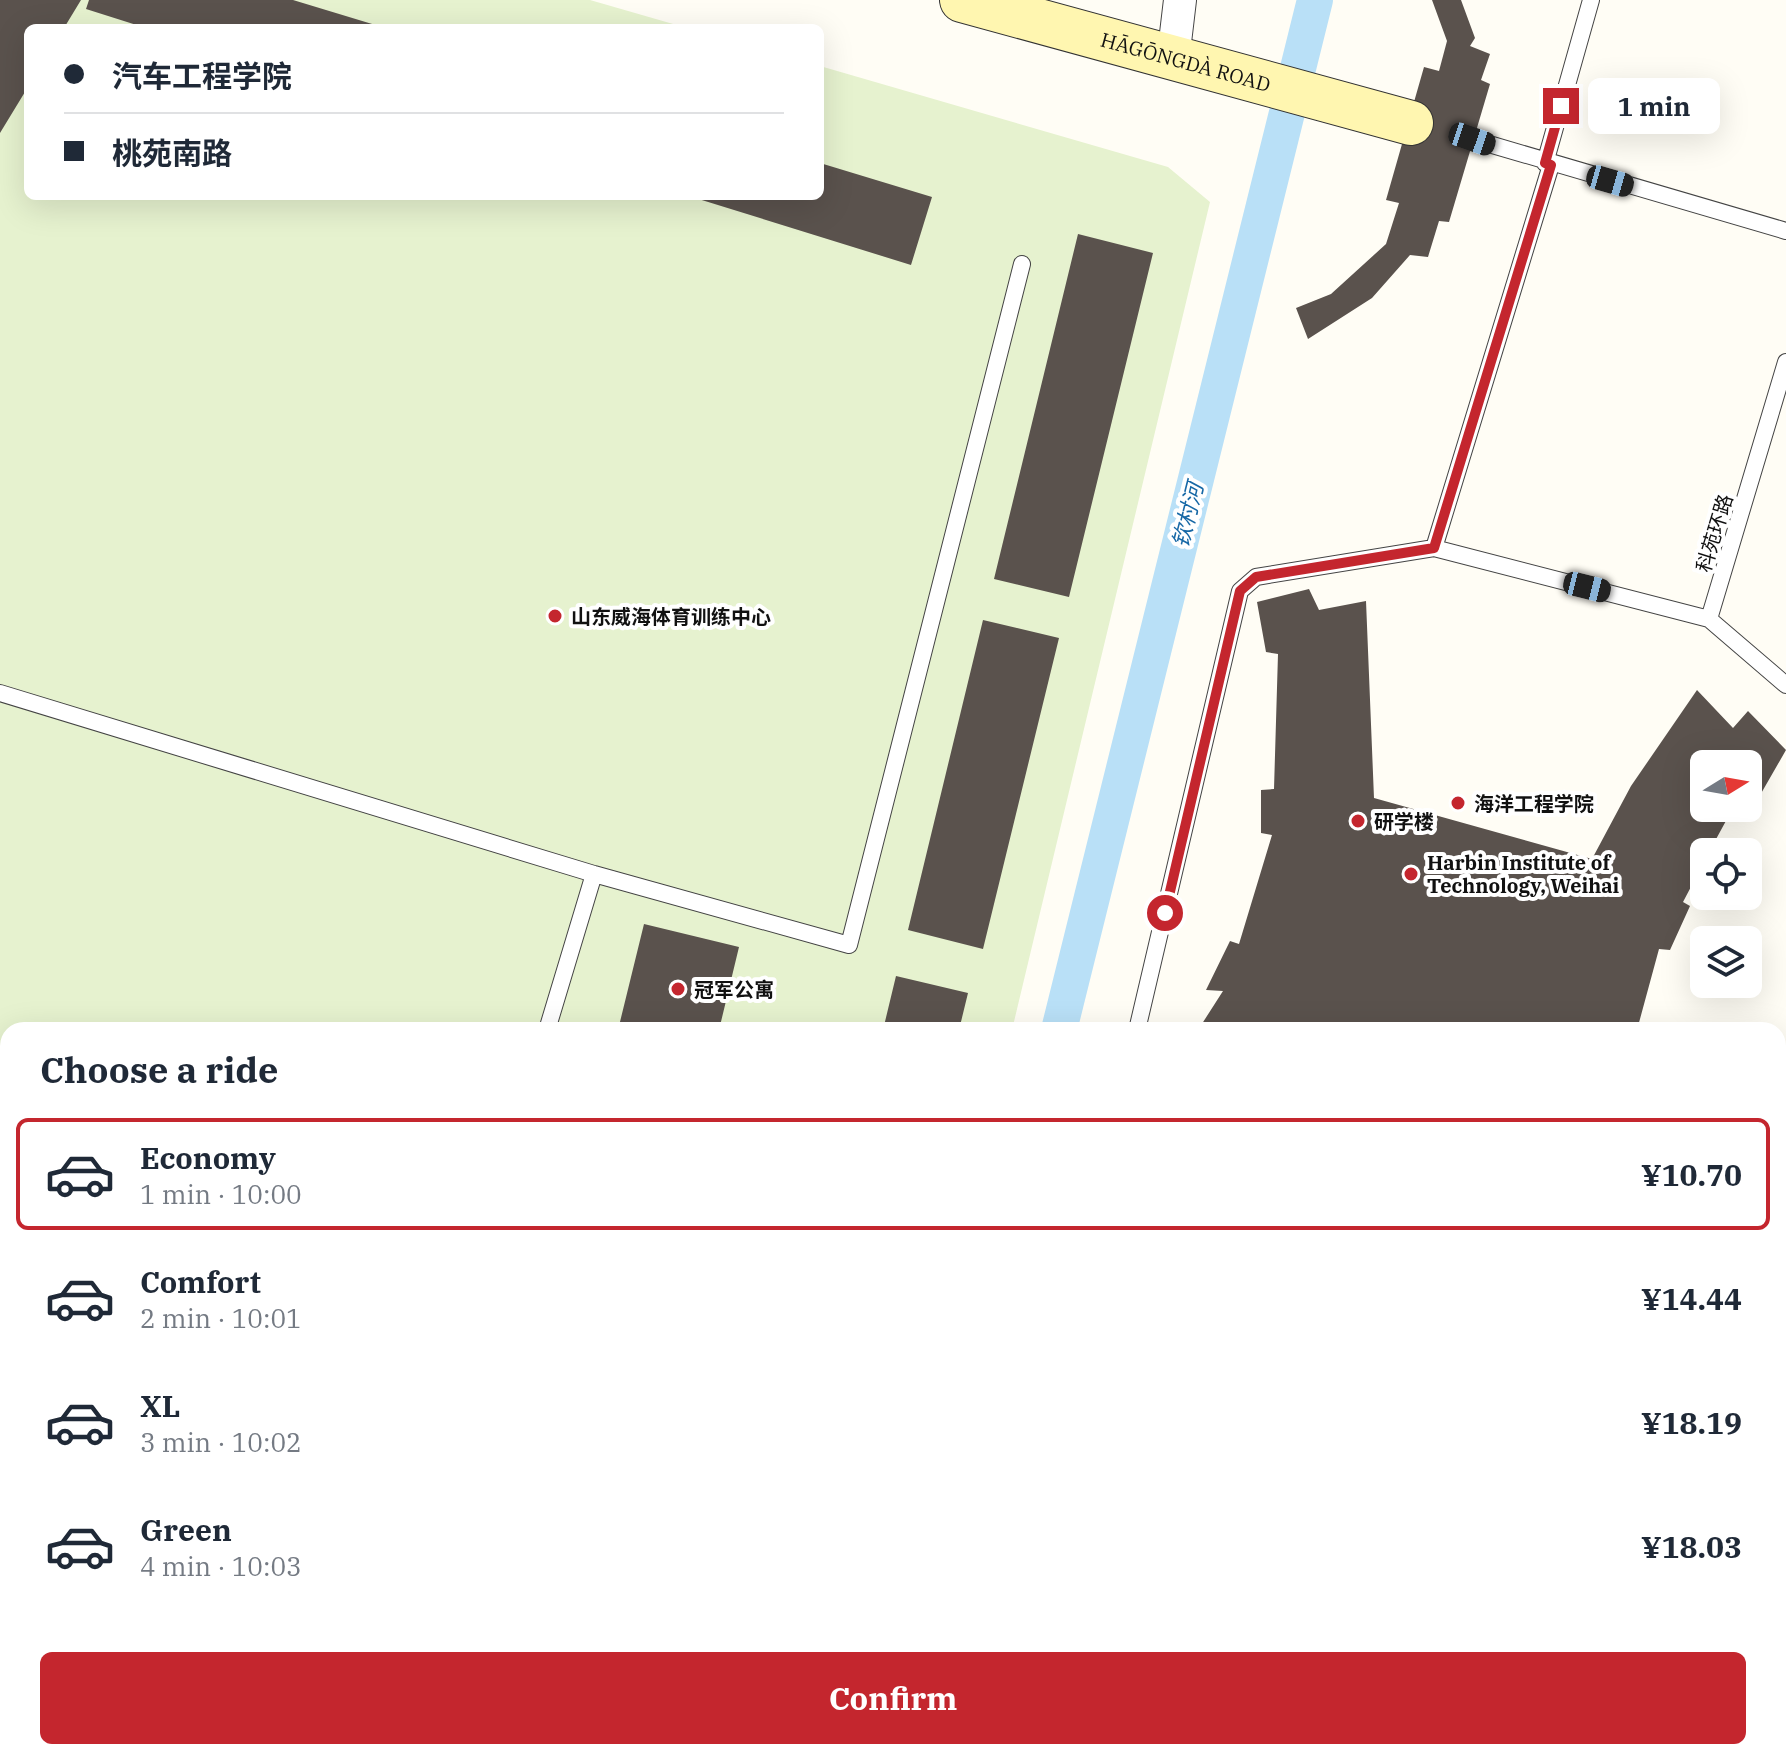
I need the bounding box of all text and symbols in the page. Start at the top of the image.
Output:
street label: HĀGŌNGDÀ ROAD [1098,25,1274,97]
text: 汽车工程学院 [112,56,292,95]
callout: 1 min [1589,78,1721,134]
route end [1543,88,1579,124]
text: 1 min [1618,89,1690,123]
car [1445,120,1499,158]
text: 桃苑南路 [112,133,232,172]
car [1584,163,1636,199]
water label: 钦村河 [1165,476,1210,551]
street label: 科苑环路 [1689,491,1739,575]
car [1561,570,1613,604]
place label: 山东威海体育训练中心 [571,603,771,630]
marker: 山东威海体育训练中心 [546,607,564,625]
north arrow [1690,750,1762,822]
map controls [1690,750,1762,998]
place label: 海洋工程学院 [1474,790,1594,817]
marker: 海洋工程学院 [1449,794,1467,812]
place label: 研学楼 [1374,808,1434,835]
marker: 研学楼 [1349,812,1367,830]
button: locate [1690,838,1762,910]
place label: Harbin Institute of Technology, Weihai [1427,849,1620,899]
marker: Harbin Institute of Technology, Weihai [1402,865,1420,883]
route start [1147,895,1183,931]
button: layers [1690,926,1762,998]
place label: 冠军公寓 [694,976,774,1003]
marker: 冠军公寓 [669,980,687,998]
text: Choose a ride [40,1046,279,1093]
icon: car [44,1138,116,1210]
text: Economy [140,1138,276,1177]
text: ¥10.70 [1641,1155,1742,1194]
text: 1 min · 10:00 [140,1177,302,1211]
icon: car [44,1262,116,1334]
text: Comfort [140,1262,261,1301]
text: ¥14.44 [1641,1279,1742,1318]
text: 2 min · 10:01 [140,1301,302,1335]
icon: car [44,1386,116,1458]
text: XL [140,1386,180,1425]
text: ¥18.19 [1641,1403,1742,1442]
text: 3 min · 10:02 [140,1425,302,1459]
icon: car [44,1510,116,1582]
text: Green [140,1510,232,1549]
text: ¥18.03 [1641,1527,1742,1566]
text: 4 min · 10:03 [140,1549,302,1583]
button: Confirm [40,1652,1746,1744]

